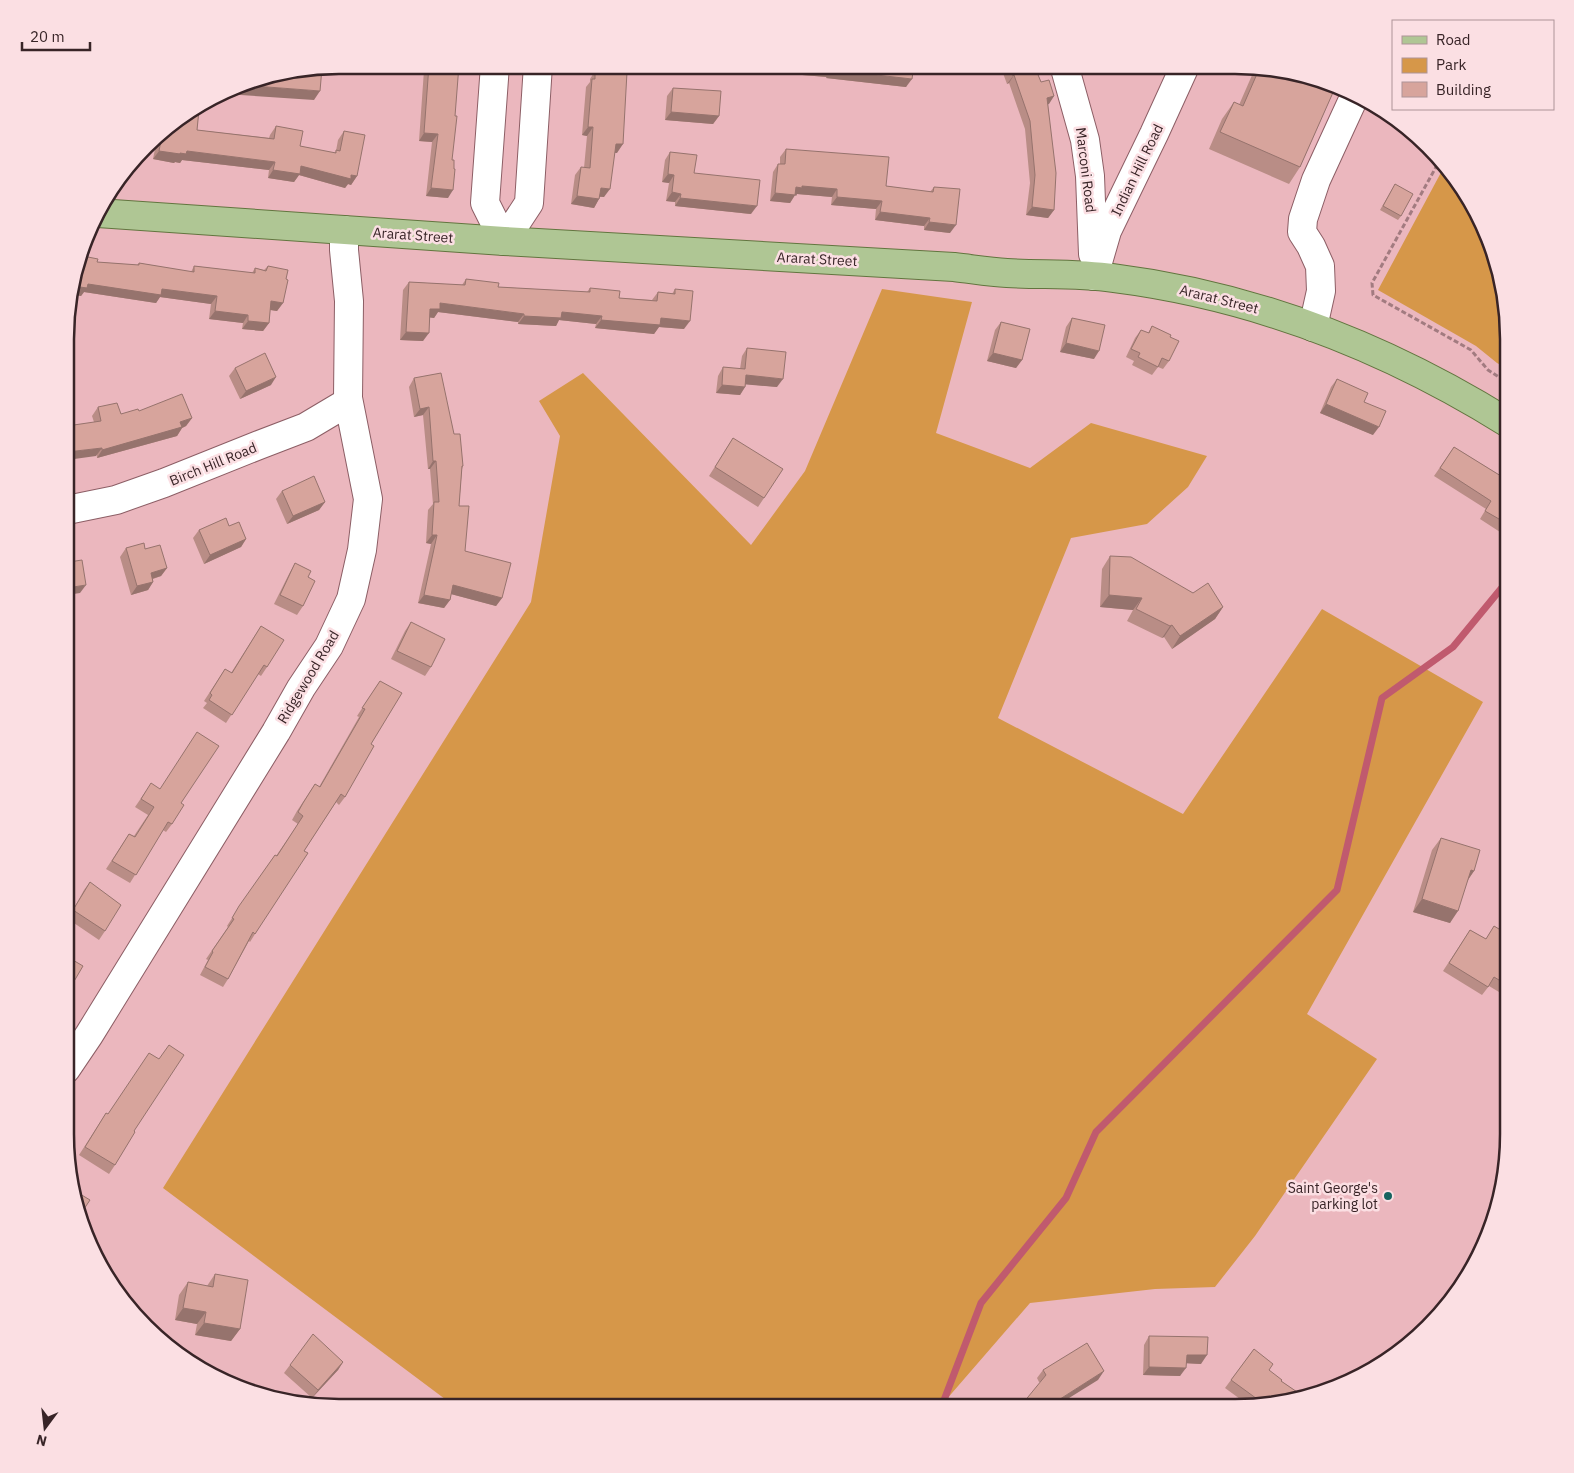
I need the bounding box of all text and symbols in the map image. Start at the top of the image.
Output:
scale bar [22,20,90,52]
legend [1392,20,1554,110]
text: 20 m [30,27,65,46]
text: Road [1436,30,1471,49]
text: Park [1436,55,1466,74]
text: Building [1436,80,1491,99]
street label: Indian Hill Road [1107,121,1167,219]
street label: Marconi Road [1072,126,1100,214]
street label: Ararat Street [372,223,454,247]
street label: Ararat Street [776,248,858,270]
street label: Ararat Street [1178,281,1260,318]
street label: Birch Hill Road [167,438,259,490]
street label: Ridgewood Road [273,627,343,727]
place label: Saint George's parking lot [1288,1179,1378,1213]
marker: Saint George's parking lot [1382,1190,1394,1202]
north arrow [20,1403,70,1453]
text: N [34,1431,49,1451]

